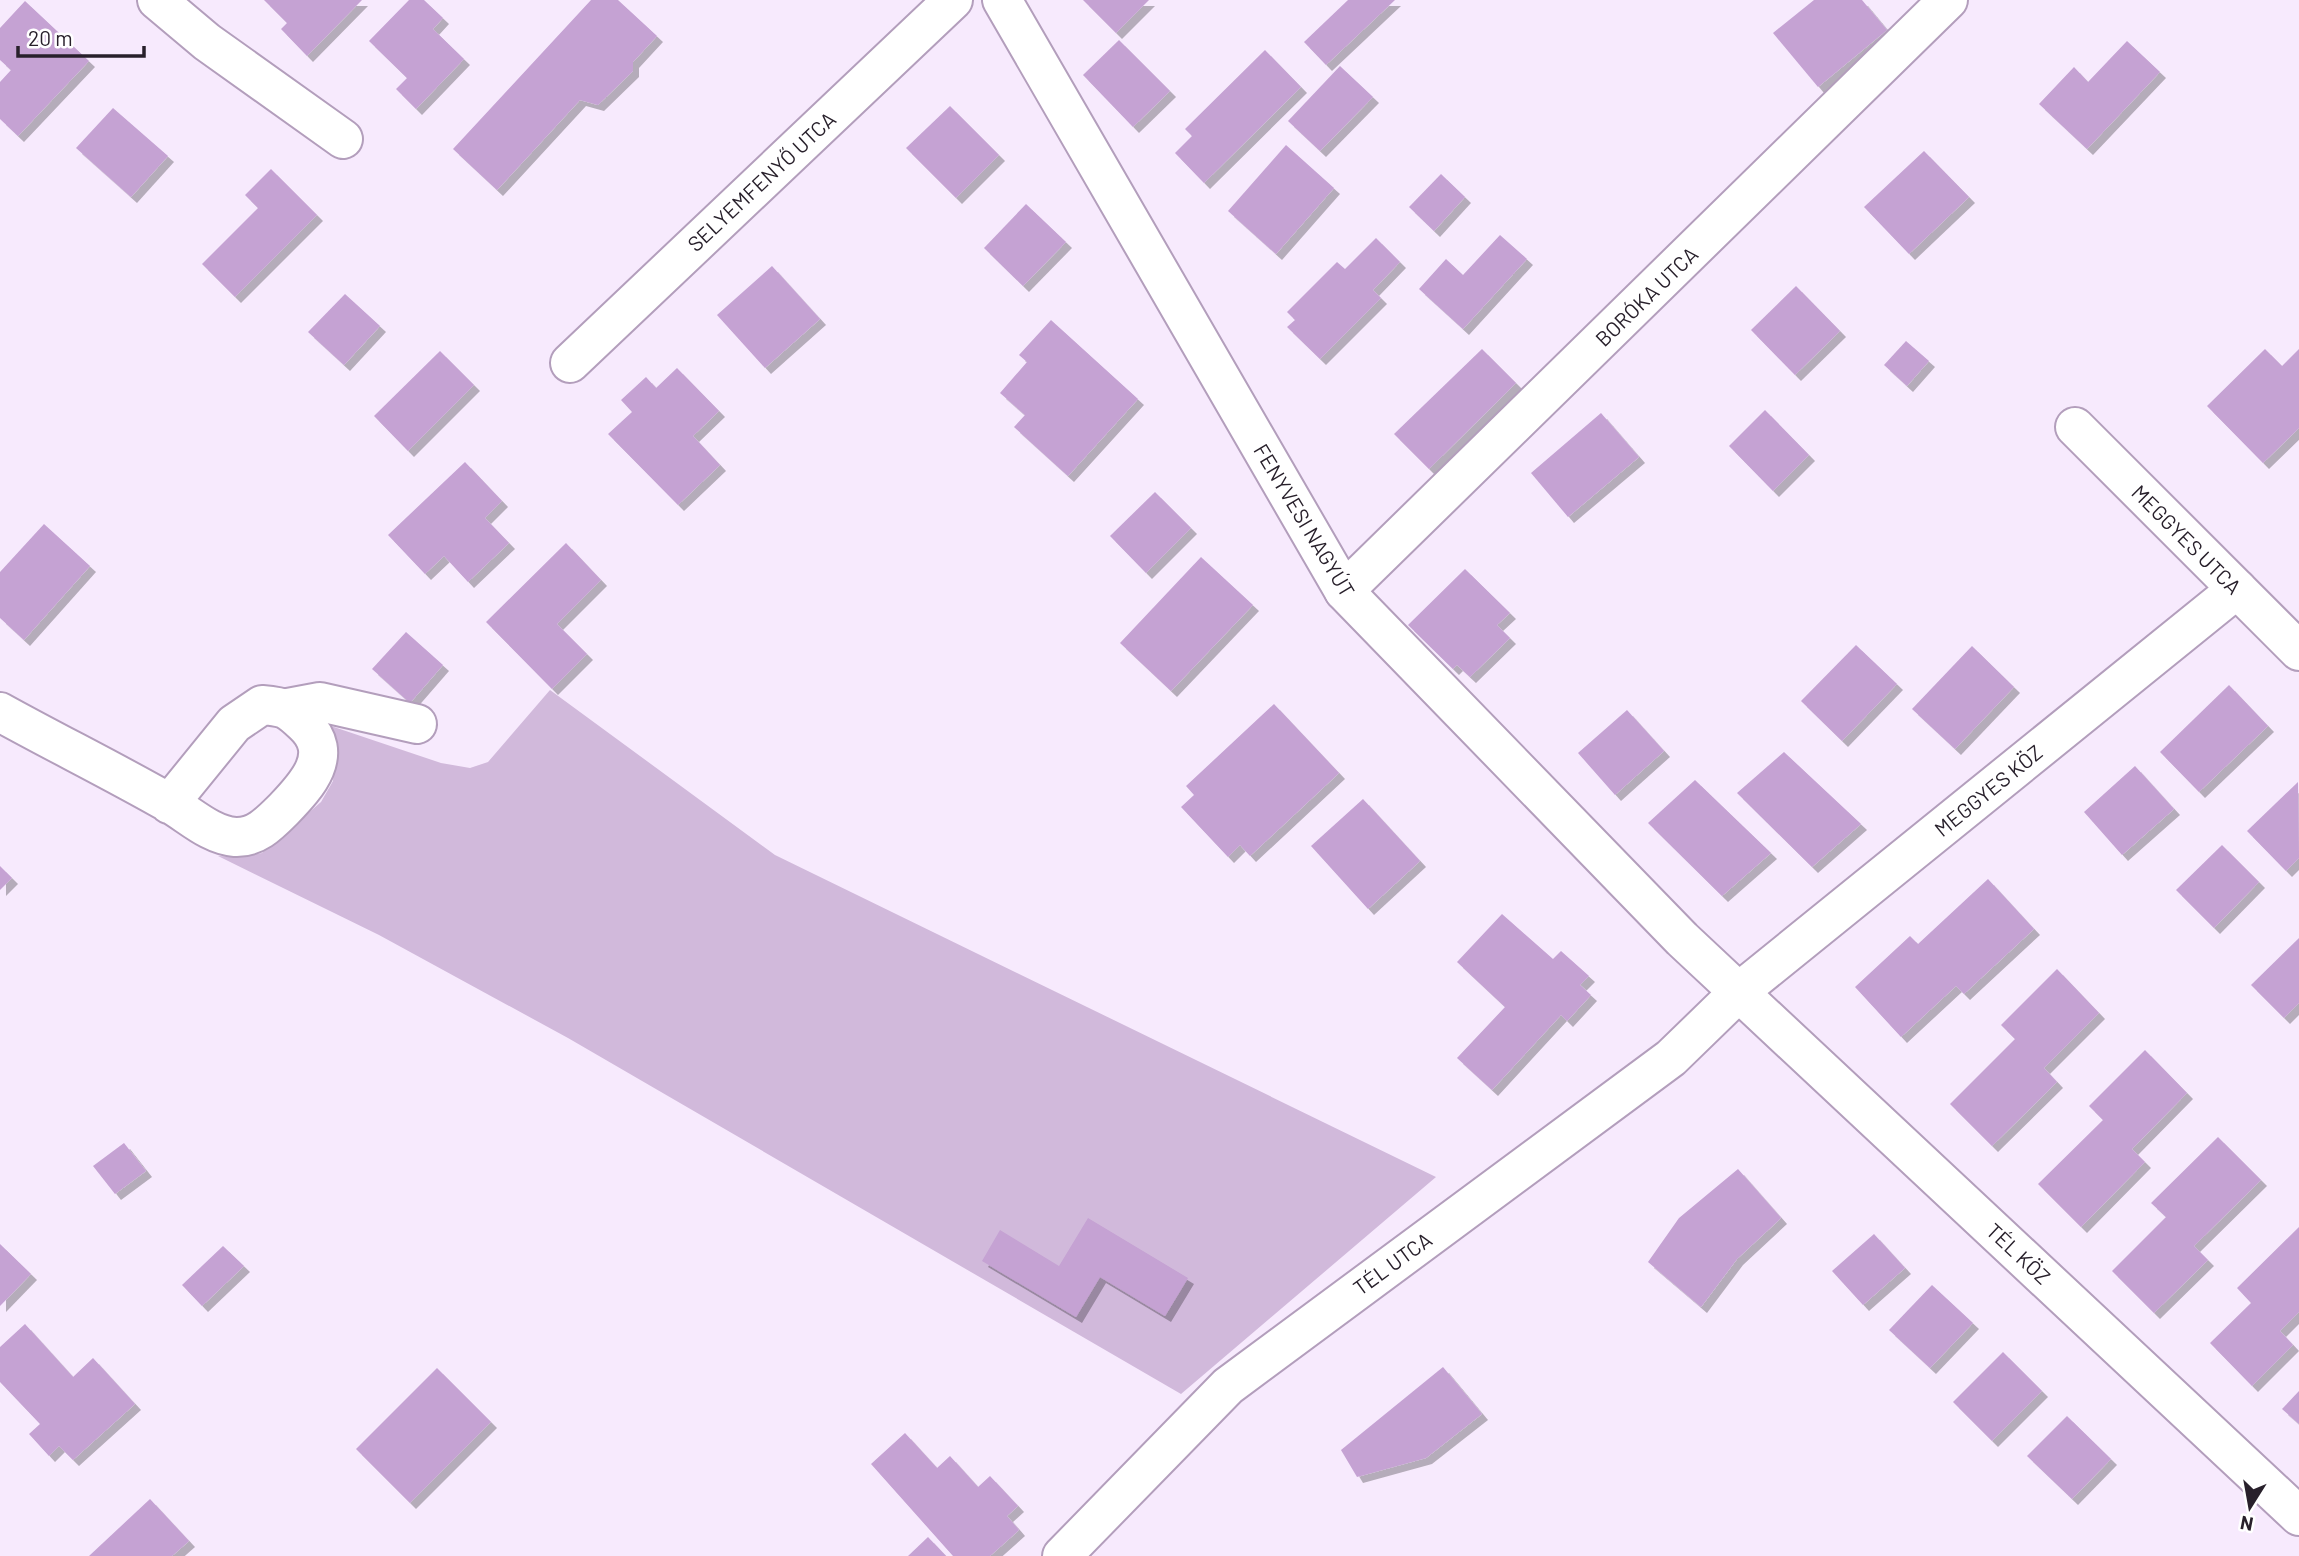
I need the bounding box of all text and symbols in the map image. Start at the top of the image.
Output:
scale bar [18,14,144,58]
text: 20 m [28,25,73,50]
street label: SELYEMFENYŐ UTCA [682,106,840,256]
street label: BORÓKA UTCA [1590,241,1703,351]
street label: FENYVESI NAGYÚT [1249,439,1361,601]
street label: MEGGYES UTCA [2127,479,2247,599]
street label: MEGGYES KÖZ [1929,739,2047,841]
street label: TÉL KÖZ [1982,1217,2056,1289]
street label: TÉL UTCA [1348,1226,1436,1300]
north arrow [2215,1472,2285,1542]
text: N [2238,1512,2255,1537]

